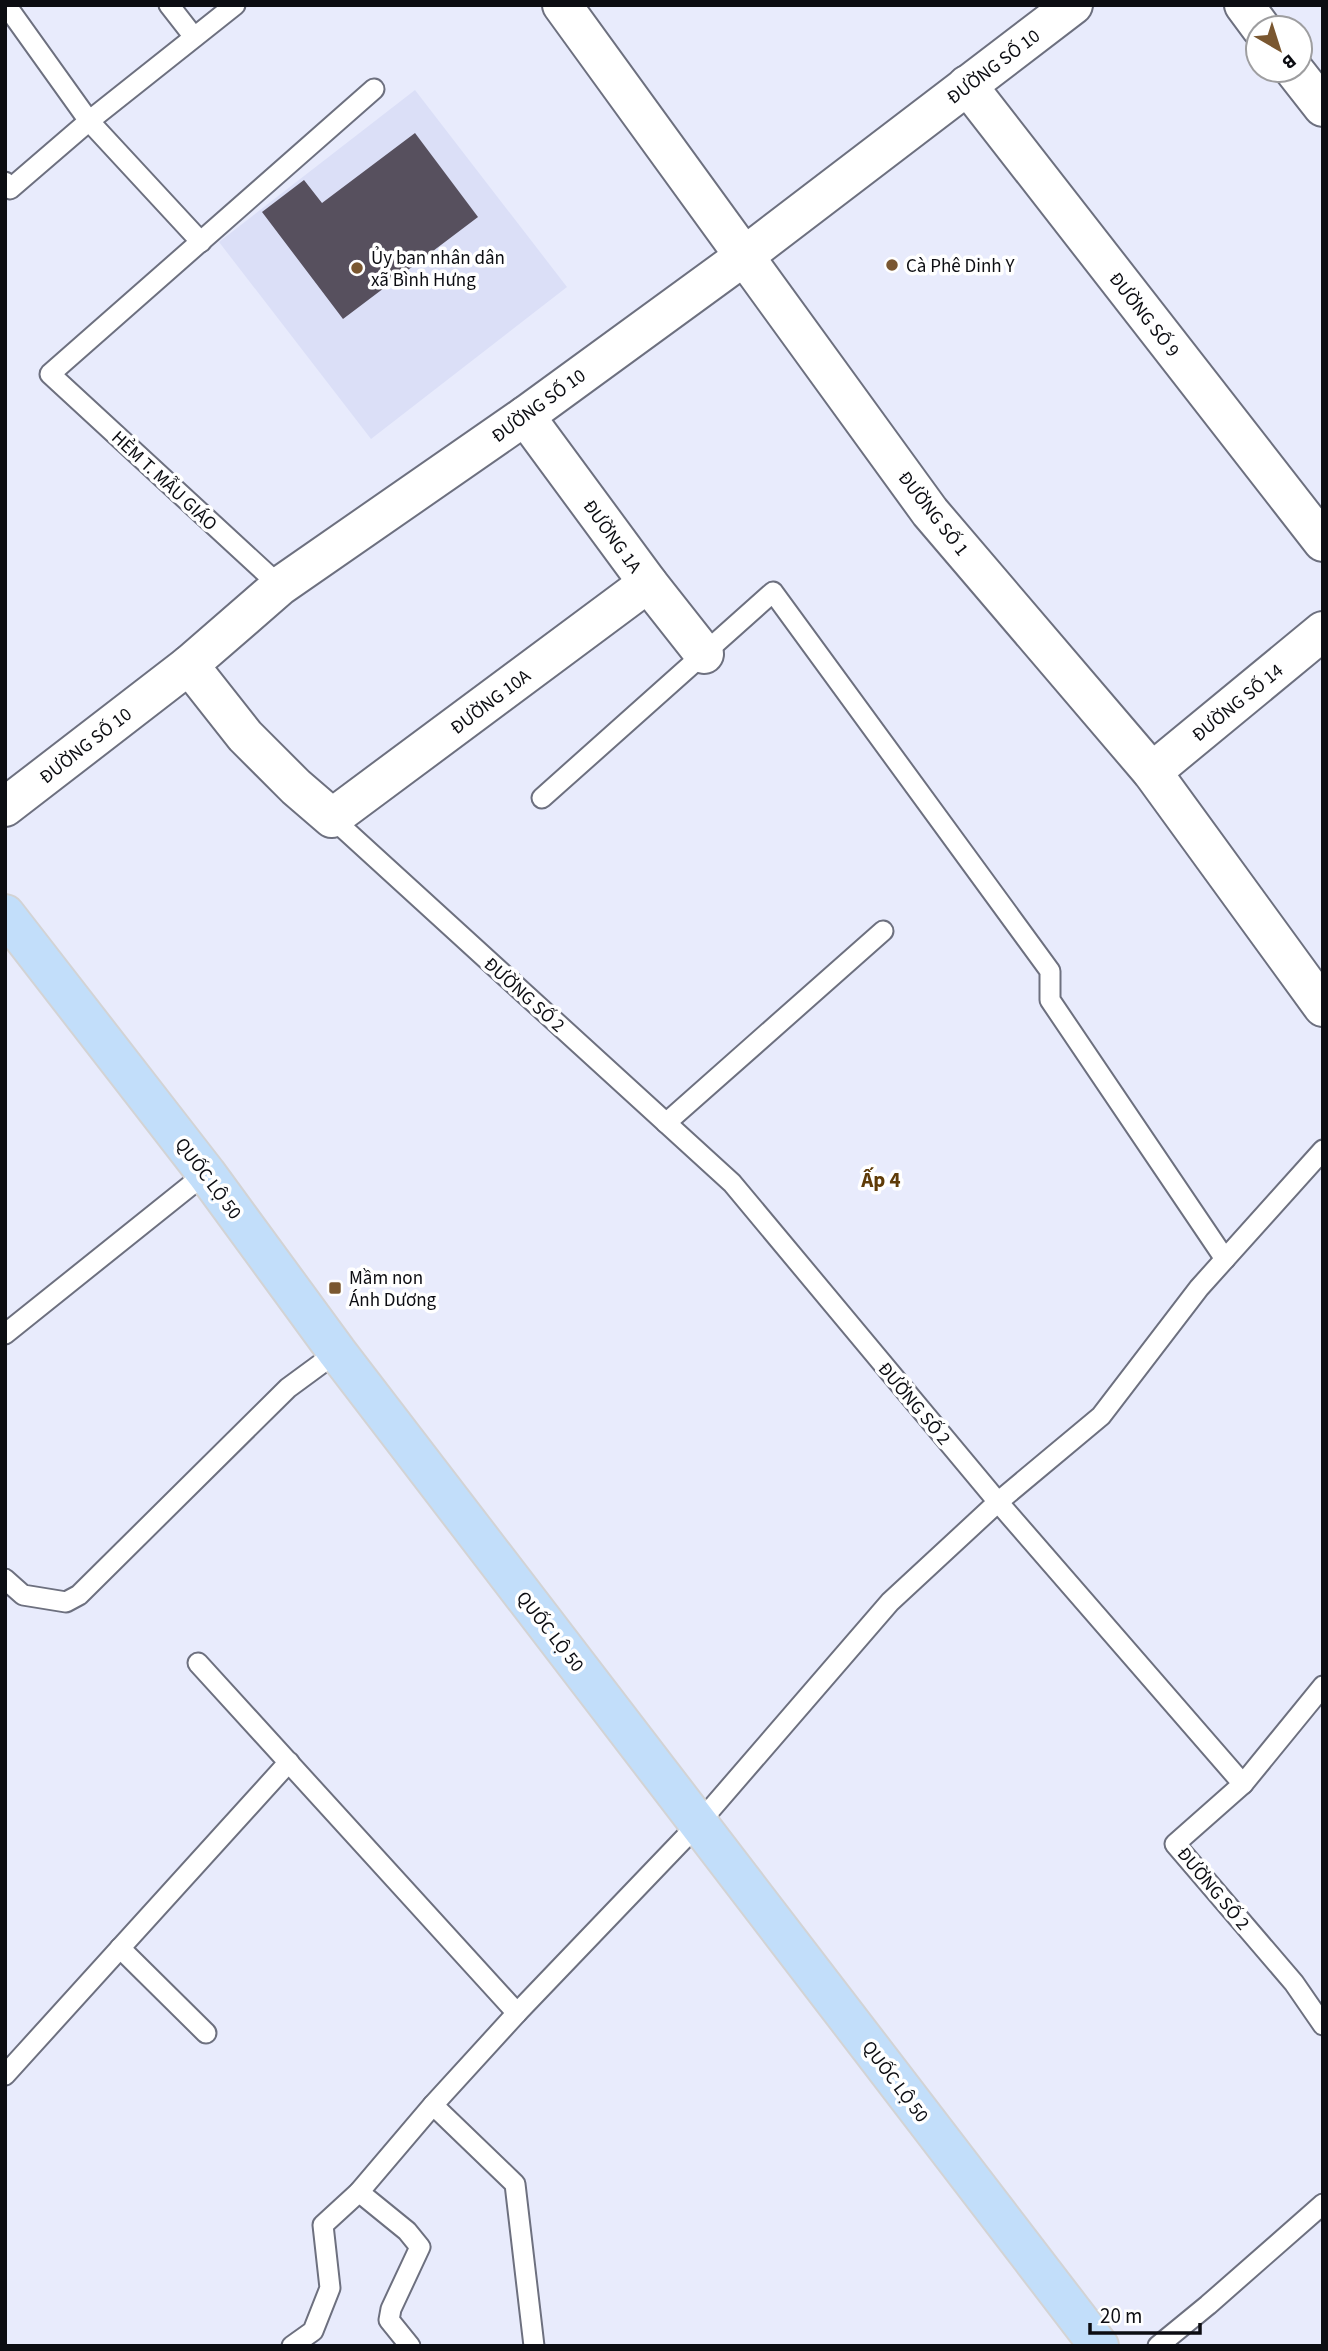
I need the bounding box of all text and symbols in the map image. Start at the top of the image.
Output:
north arrow [1244,14,1314,84]
street label: ĐƯỜNG SỐ 10 [942,23,1046,111]
text: B [1276,47,1302,75]
place label: Ủy ban nhân dân xã Bình Hưng [371,245,505,294]
place label: Cà Phê Dinh Y [906,253,1015,280]
marker: Cà Phê Dinh Y [884,257,900,273]
marker: Ủy ban nhân dân xã Bình Hưng [349,260,365,276]
street label: ĐƯỜNG SỐ 9 [1102,267,1186,363]
street label: ĐƯỜNG SỐ 10 [486,363,592,450]
street label: HẺM T. MẪU GIÁO [105,425,223,537]
street label: ĐƯỜNG SỐ 1 [891,466,975,562]
street label: ĐƯỜNG 1A [576,495,648,580]
street label: ĐƯỜNG SỐ 14 [1187,658,1289,748]
street label: ĐƯỜNG 10A [445,663,537,741]
street label: ĐƯỜNG SỐ 10 [34,702,138,791]
street label: ĐƯỜNG SỐ 2 [477,951,571,1039]
street label: QUỐC LỘ 50 [168,1132,248,1225]
district label: Ấp 4 [860,1165,901,1195]
place label: Mầm non Ánh Dương [349,1265,437,1314]
marker: Mầm non Ánh Dương [327,1280,343,1296]
street label: ĐƯỜNG SỐ 2 [871,1357,957,1451]
street label: QUỐC LỘ 50 [510,1586,590,1678]
street label: ĐƯỜNG SỐ 2 [1170,1842,1256,1936]
street label: QUỐC LỘ 50 [855,2035,935,2128]
scale bar [1090,2292,1200,2336]
text: 20 m [1100,2301,1142,2331]

